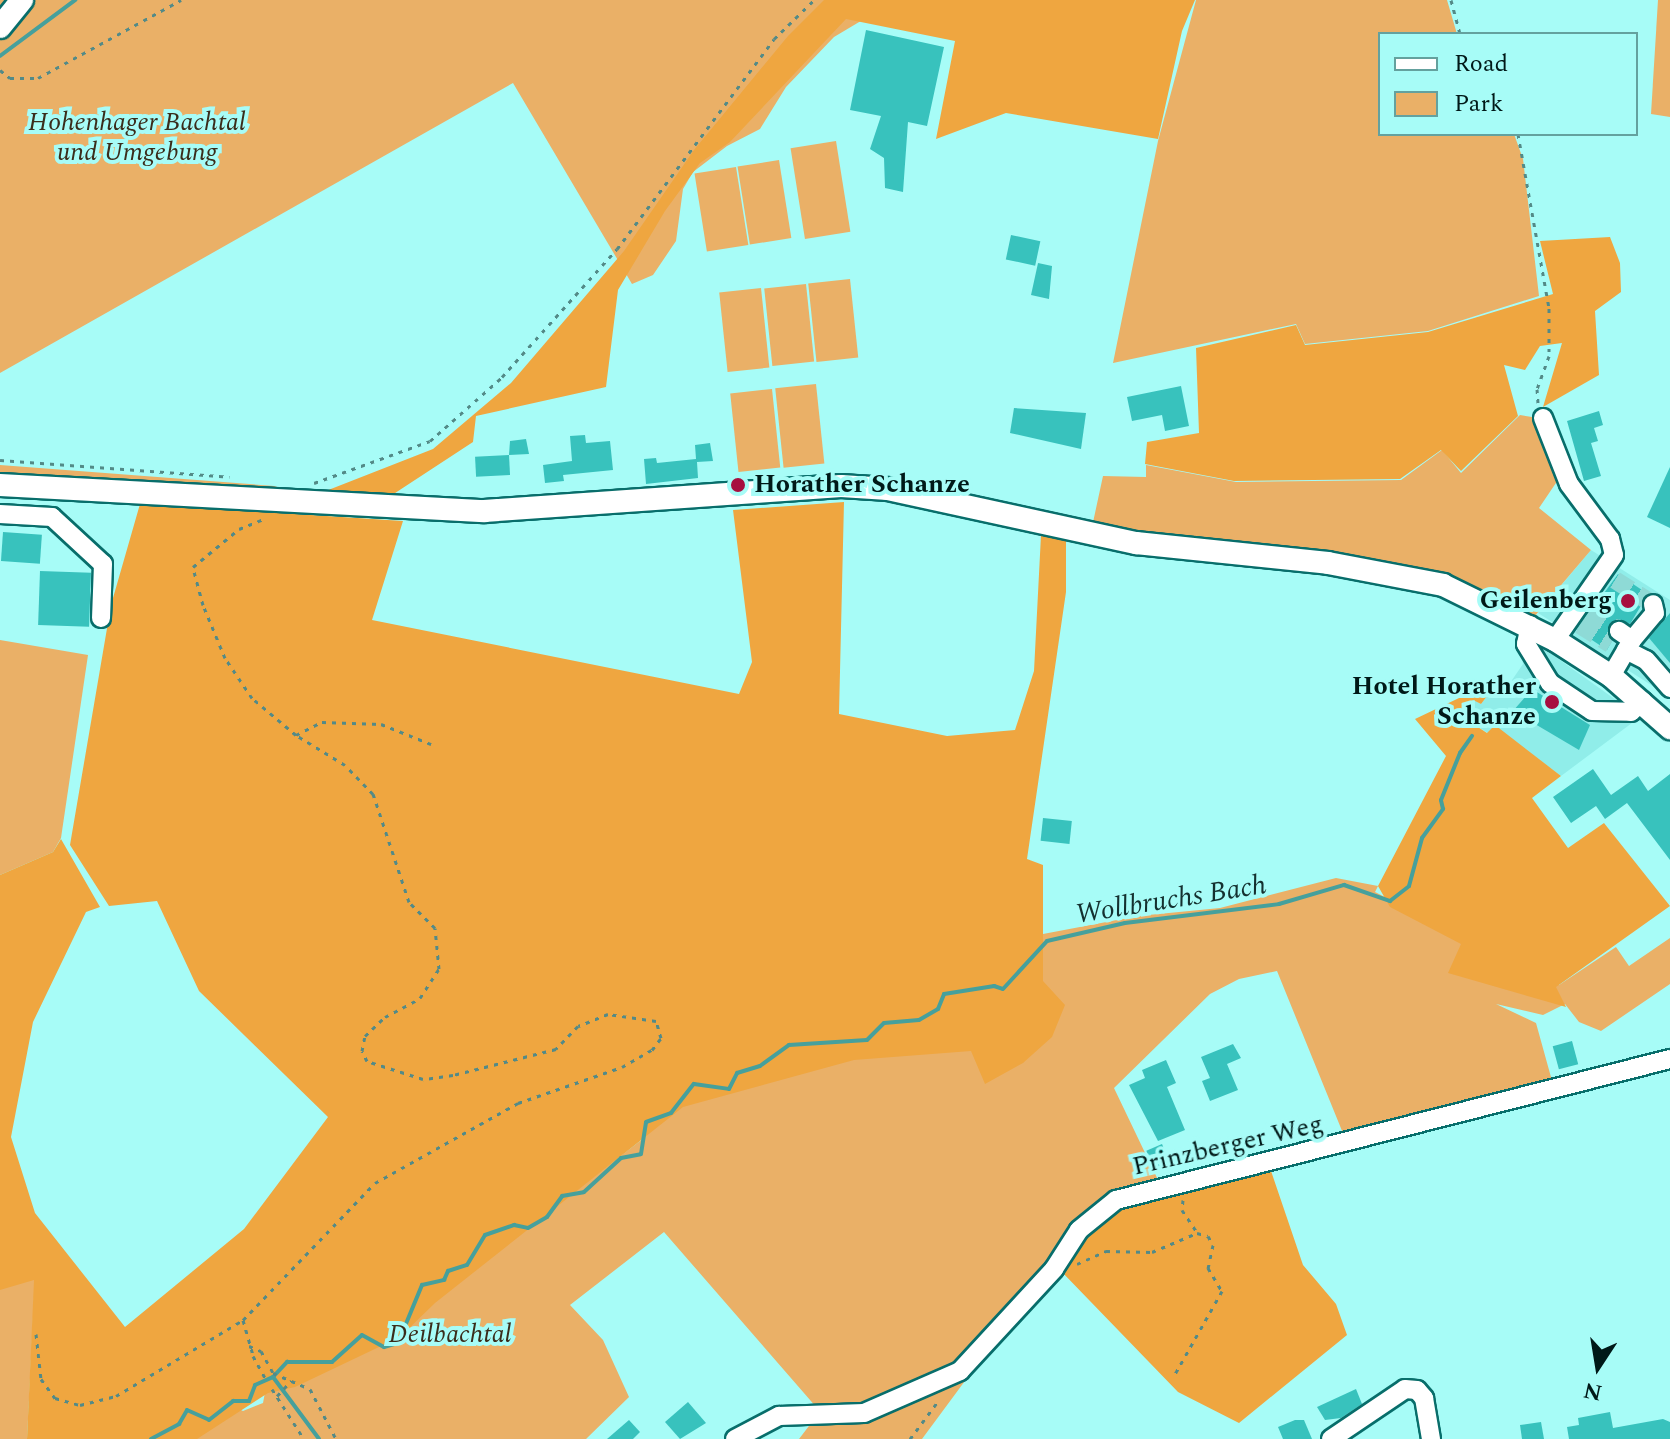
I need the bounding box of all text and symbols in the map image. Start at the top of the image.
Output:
legend [1378,32,1638,136]
text: Road [1454,46,1508,82]
text: Park [1454,86,1504,122]
park label: Hohenhager Bachtal und Umgebung [28,107,246,168]
place label: Horather Schanze [754,469,970,501]
marker: Horather Schanze [729,476,747,494]
place label: Geilenberg [1480,585,1612,617]
marker: Geilenberg [1619,592,1637,610]
place label: Hotel Horather Schanze [1352,671,1536,732]
marker: Hotel Horather Schanze [1543,693,1561,711]
water label: Wollbruchs Bach [1073,868,1269,932]
street label: Prinzberger Weg [1130,1109,1326,1183]
park label: Deilbachtal [389,1319,511,1351]
north arrow [1558,1327,1638,1407]
text: N [1581,1373,1605,1409]

